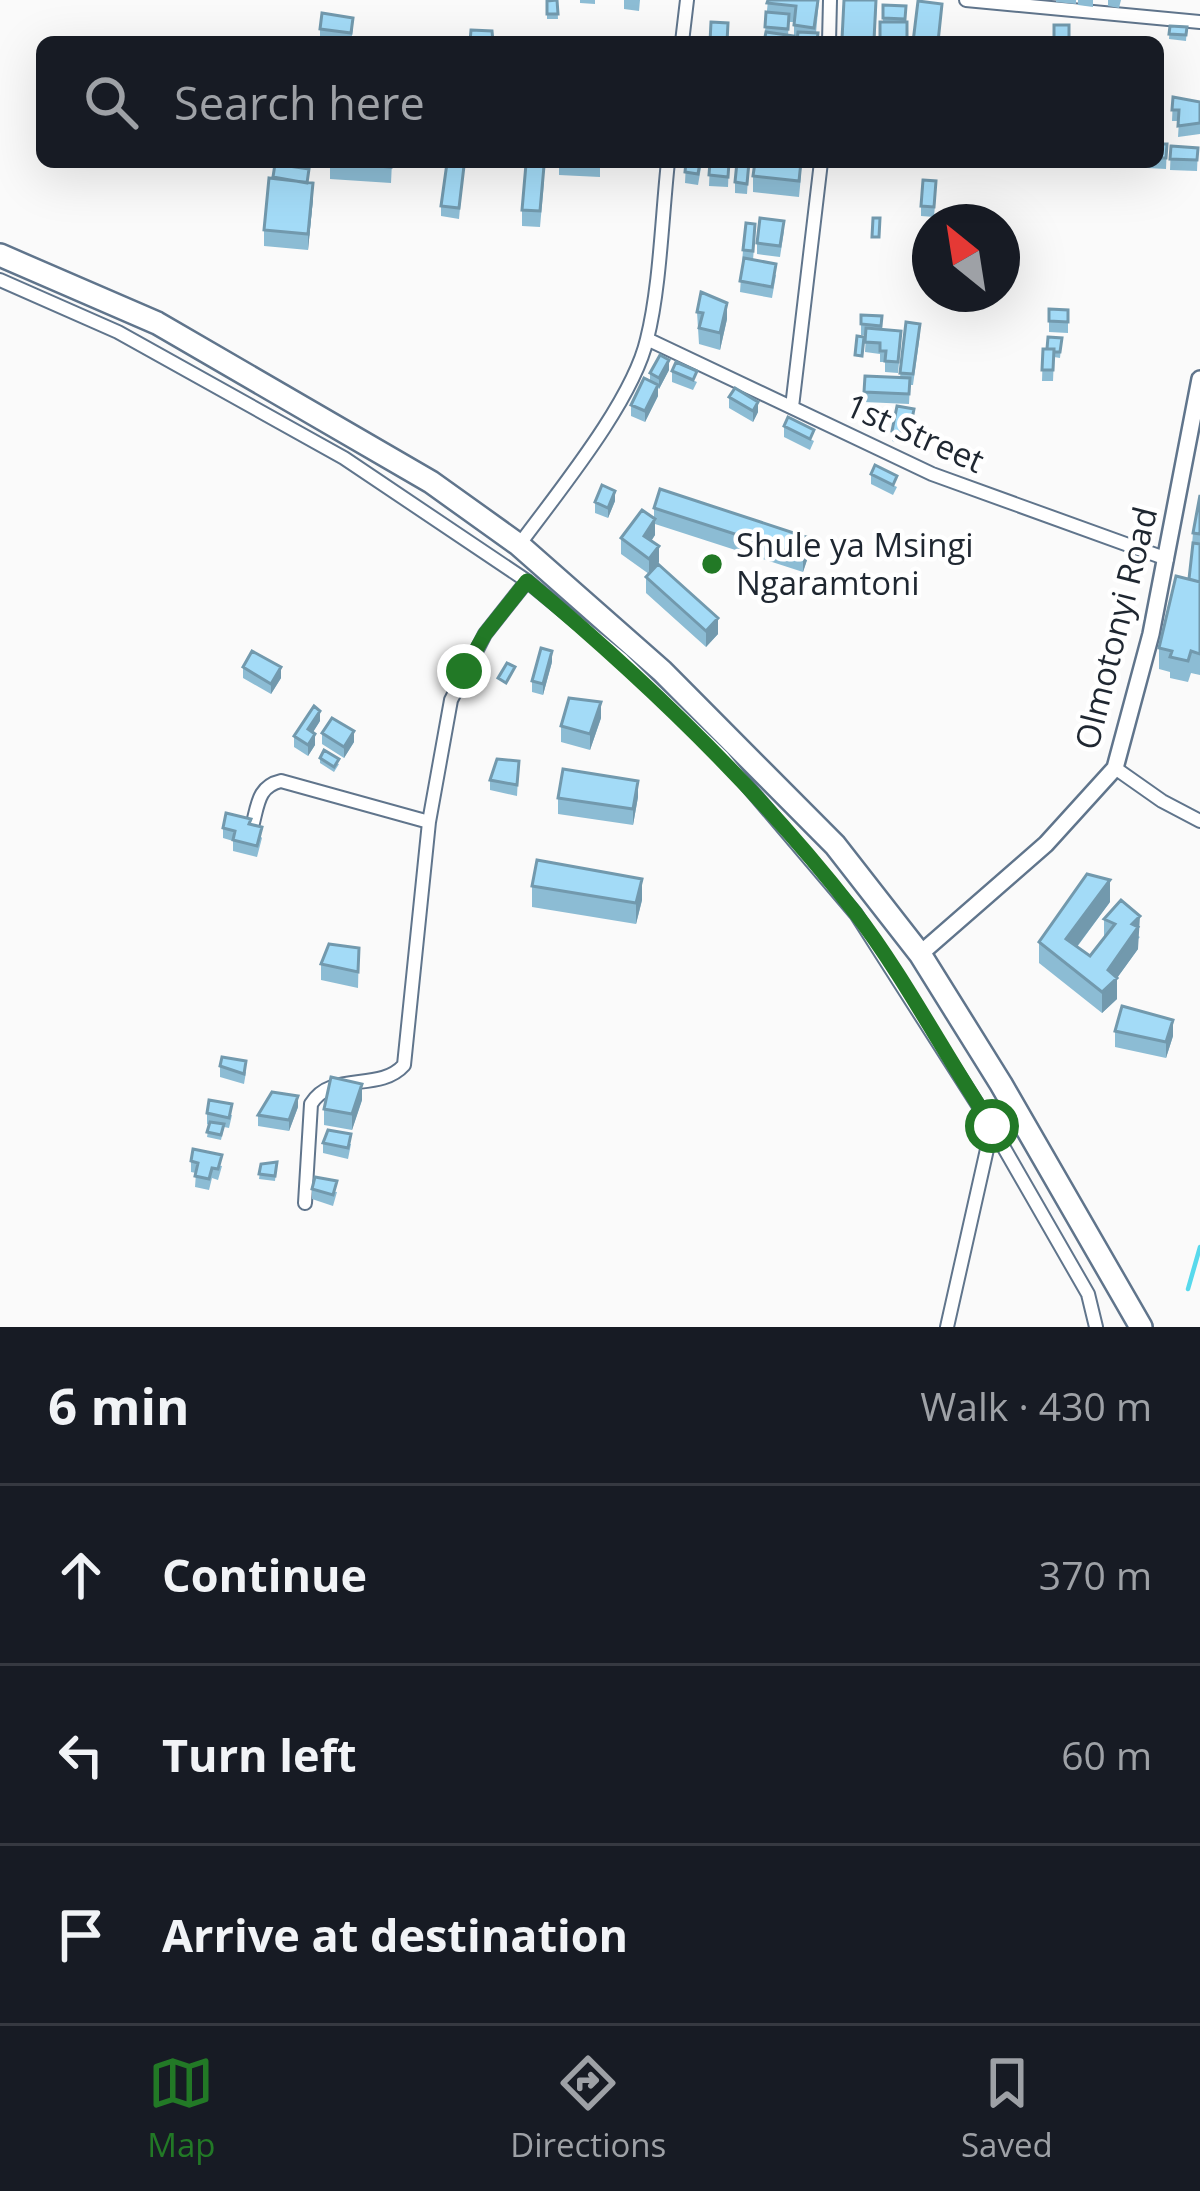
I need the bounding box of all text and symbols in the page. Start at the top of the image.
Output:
search box [36,36,1164,168]
icon: search [78,69,144,135]
text: Search here [174,72,425,133]
north arrow [912,204,1020,312]
street label: 1st Street [839,382,992,483]
street label: Olmotonyi Road [1064,502,1167,754]
place label: Shule ya Msingi Ngaramtoni [736,522,974,605]
marker: Shule ya Msingi Ngaramtoni [699,551,725,577]
route end [437,644,491,698]
route start [965,1099,1019,1153]
text: 6 min [48,1370,190,1440]
text: Walk · 430 m [920,1379,1152,1432]
icon: ahead [48,1542,114,1608]
text: Continue [162,1544,367,1605]
text: 370 m [1039,1548,1152,1601]
icon: left [48,1722,114,1788]
text: Turn left [162,1724,357,1785]
text: 60 m [1061,1728,1152,1781]
icon: arrive [48,1902,114,1968]
text: Arrive at destination [162,1904,628,1965]
tab: Map [147,2050,216,2167]
tab: Directions [510,2050,666,2167]
tab: Saved [961,2050,1053,2167]

